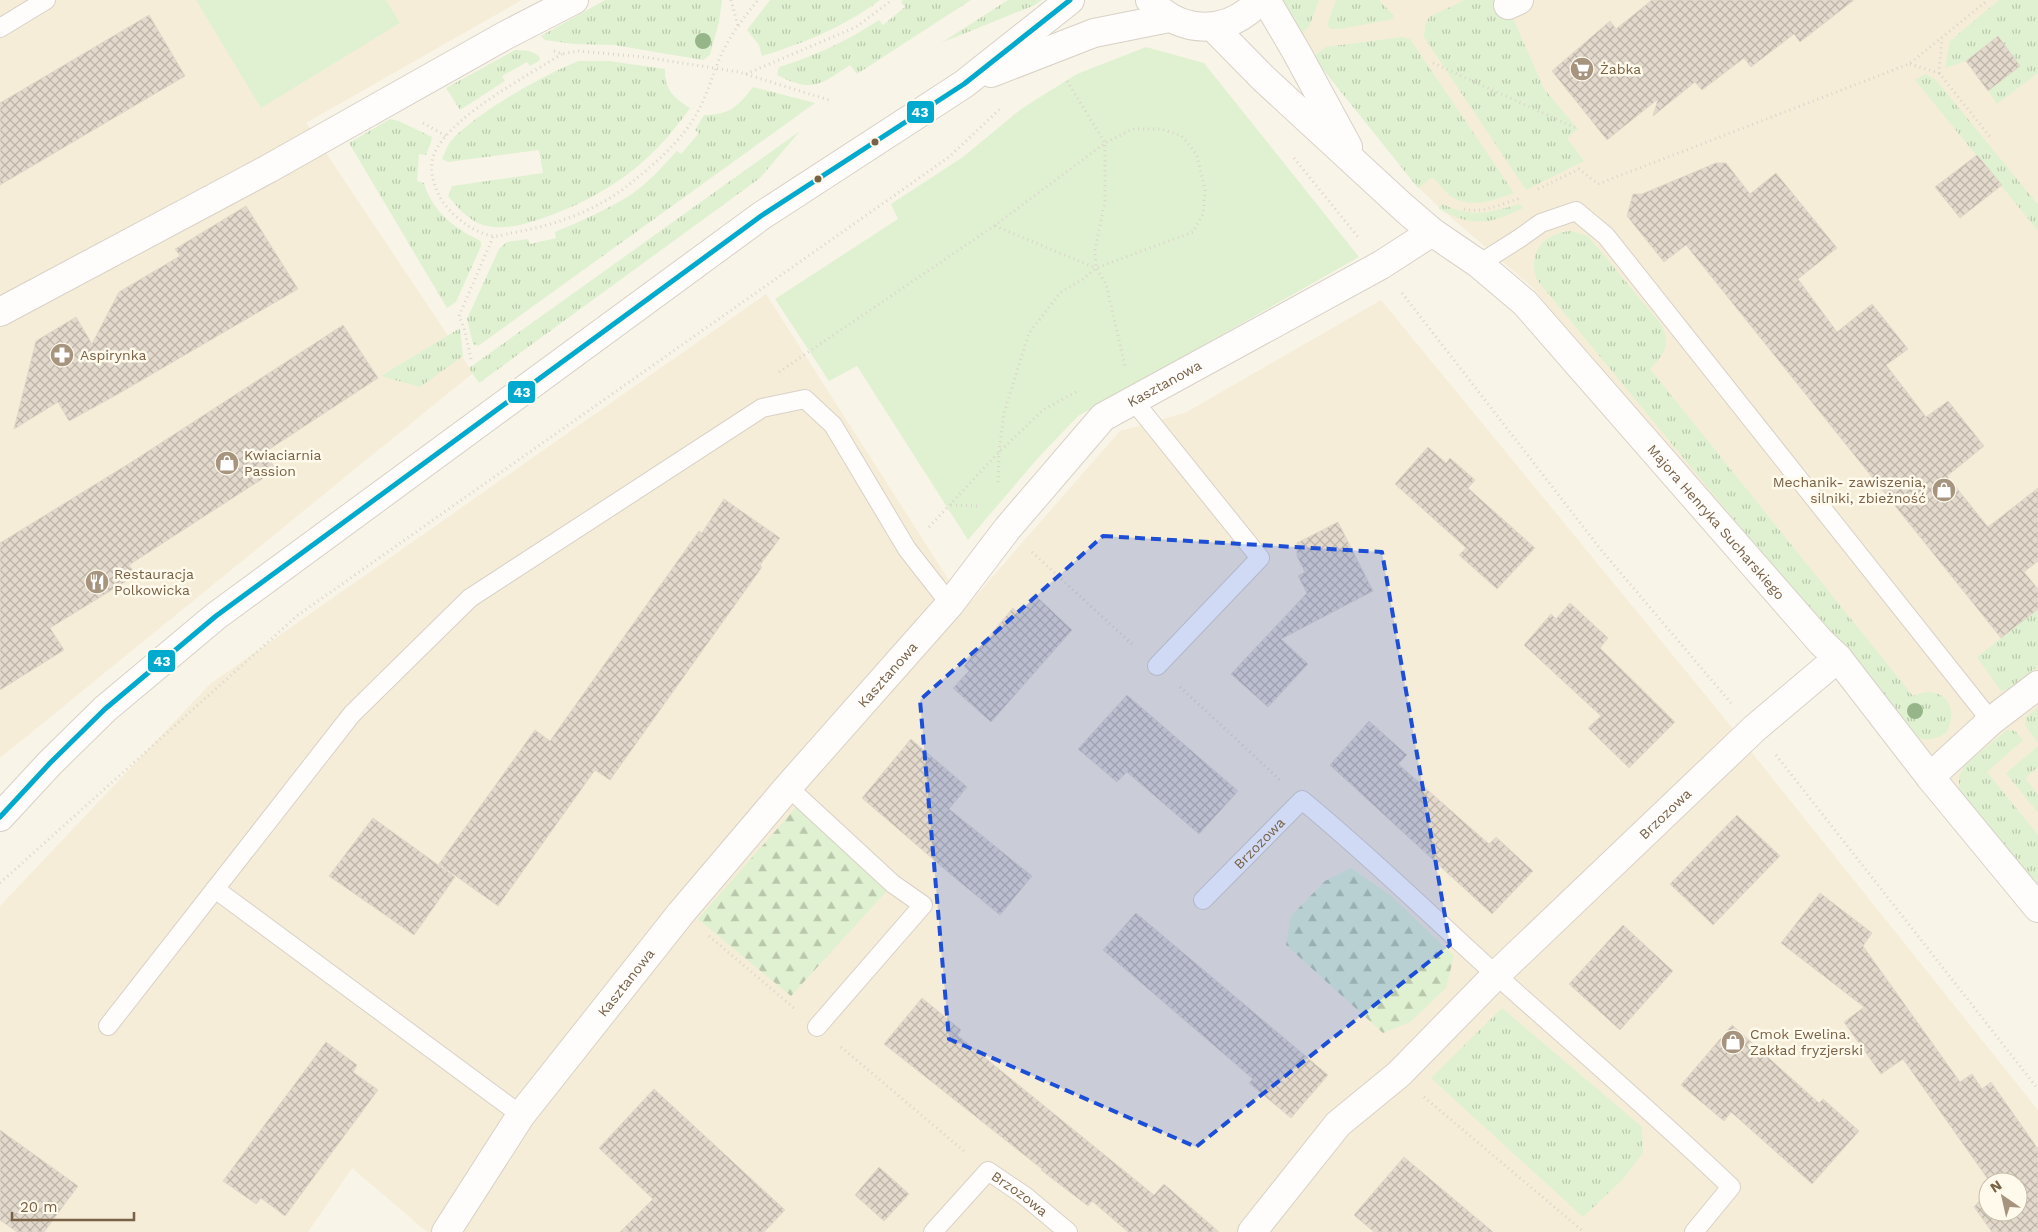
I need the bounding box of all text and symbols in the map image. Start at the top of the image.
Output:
supermarket icon: Żabka [1569,56,1595,82]
place label: Żabka [1600,61,1641,77]
line badge: 43 [906,100,935,124]
text: 43 [911,104,929,120]
unlabelled marker [870,137,880,147]
unlabelled marker [813,174,823,184]
pharmacy icon: Aspirynka [49,342,75,368]
place label: Aspirynka [80,347,146,363]
street label: Kasztanowa [1125,357,1204,410]
line badge: 43 [507,380,536,404]
text: 43 [513,384,531,400]
street label: Majora Henryka Sucharskiego [1644,441,1788,603]
place label: Kwiaciarnia Passion [244,447,322,479]
shop icon: Kwiaciarnia Passion [214,450,240,476]
place label: Mechanik- zawiszenia, silniki, zbieżność [1773,474,1926,506]
shop icon: Mechanik- zawiszenia, silniki, zbieżność [1931,477,1957,503]
place label: Restauracja Polkowicka [114,566,194,598]
restaurant icon: Restauracja Polkowicka [84,569,110,595]
street label: Kasztanowa [854,639,921,711]
line badge: 43 [147,649,176,673]
text: 43 [153,653,171,669]
street label: Brzozowa [1636,785,1694,842]
street label: Brzozowa [1231,814,1288,872]
street label: Kasztanowa [594,945,658,1020]
place label: Cmok Ewelina. Zakład fryzjerski [1750,1026,1863,1058]
shop icon: Cmok Ewelina. Zakład fryzjerski [1720,1029,1746,1055]
street label: Brzozowa [989,1168,1051,1220]
north arrow [1978,1172,2028,1222]
text: N [1987,1177,2005,1196]
scale bar [12,1190,135,1222]
text: 20 m [20,1198,58,1216]

